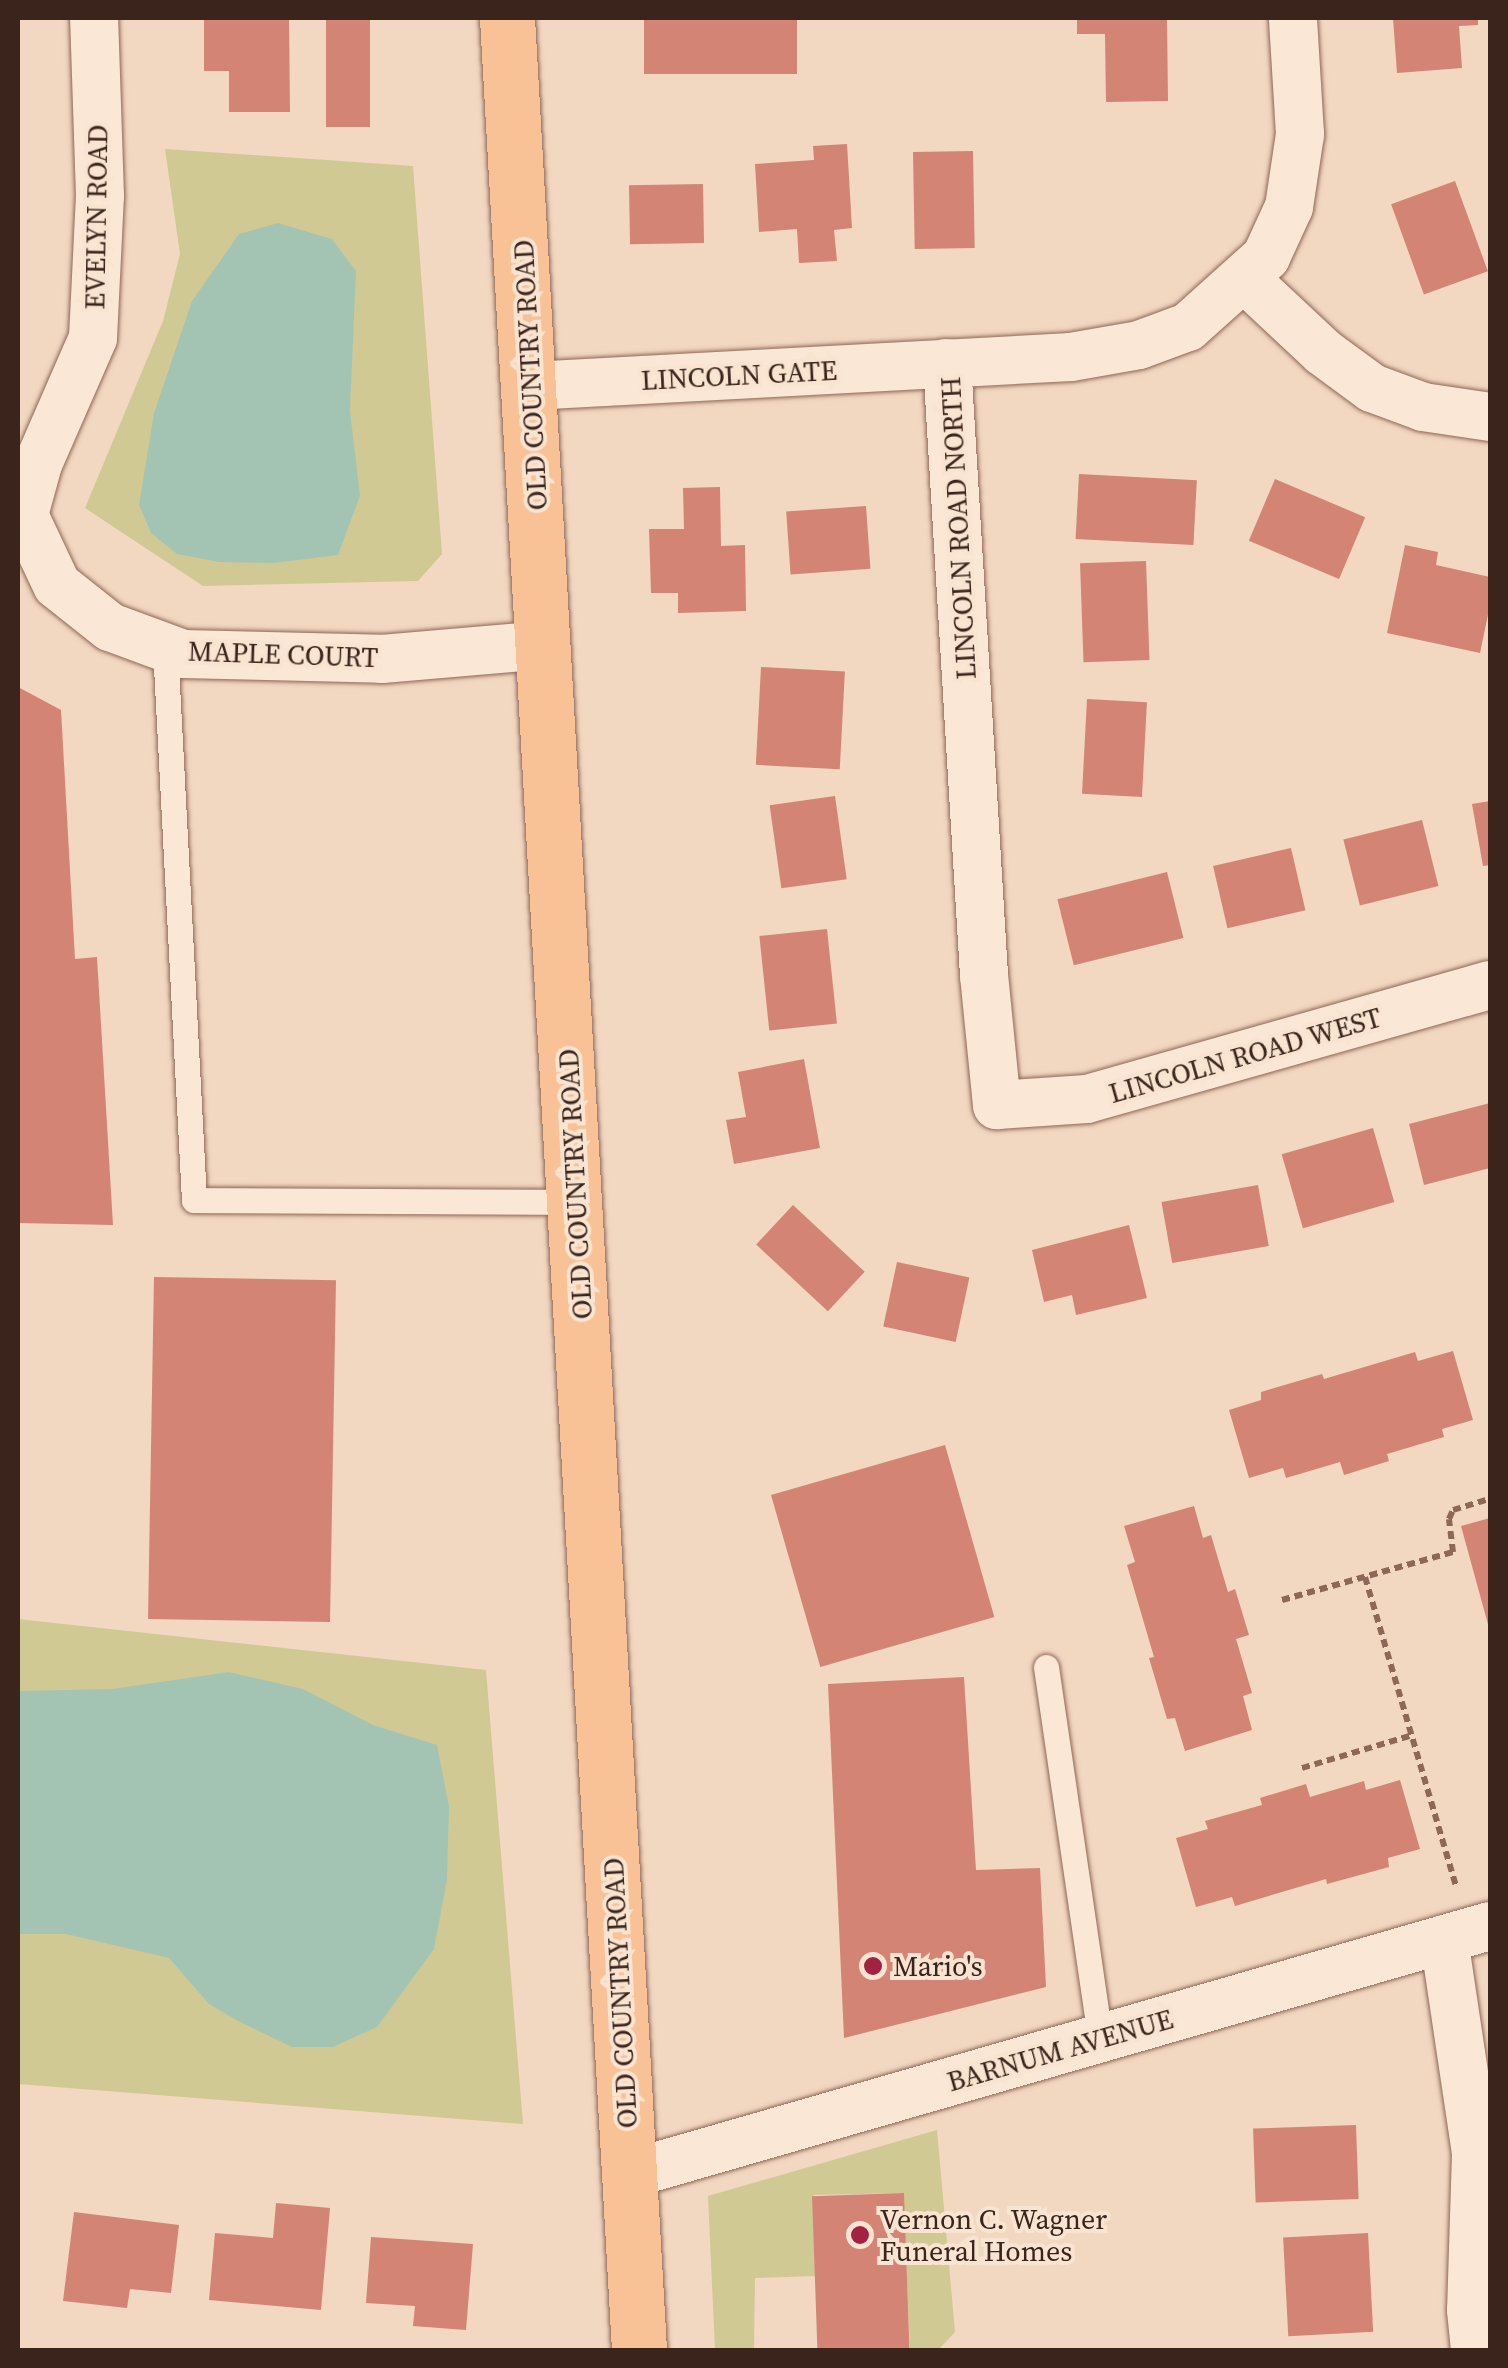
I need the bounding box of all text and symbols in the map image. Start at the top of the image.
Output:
street label: EVELYN ROAD [78,124,114,310]
street label: OLD COUNTRY ROAD [506,238,554,512]
street label: LINCOLN GATE [640,353,838,397]
street label: LINCOLN ROAD NORTH [933,376,983,680]
street label: MAPLE COURT [187,634,379,674]
street label: LINCOLN ROAD WEST [1104,1000,1386,1110]
street label: OLD COUNTRY ROAD [551,1047,599,1321]
street label: OLD COUNTRY ROAD [596,1856,644,2130]
place label: Mario's [893,1949,983,1983]
marker: Mario's [862,1955,884,1977]
street label: BARNUM AVENUE [943,2002,1177,2098]
place label: Vernon C. Wagner Funeral Homes [880,2202,1108,2268]
marker: Vernon C. Wagner Funeral Homes [849,2224,871,2246]

